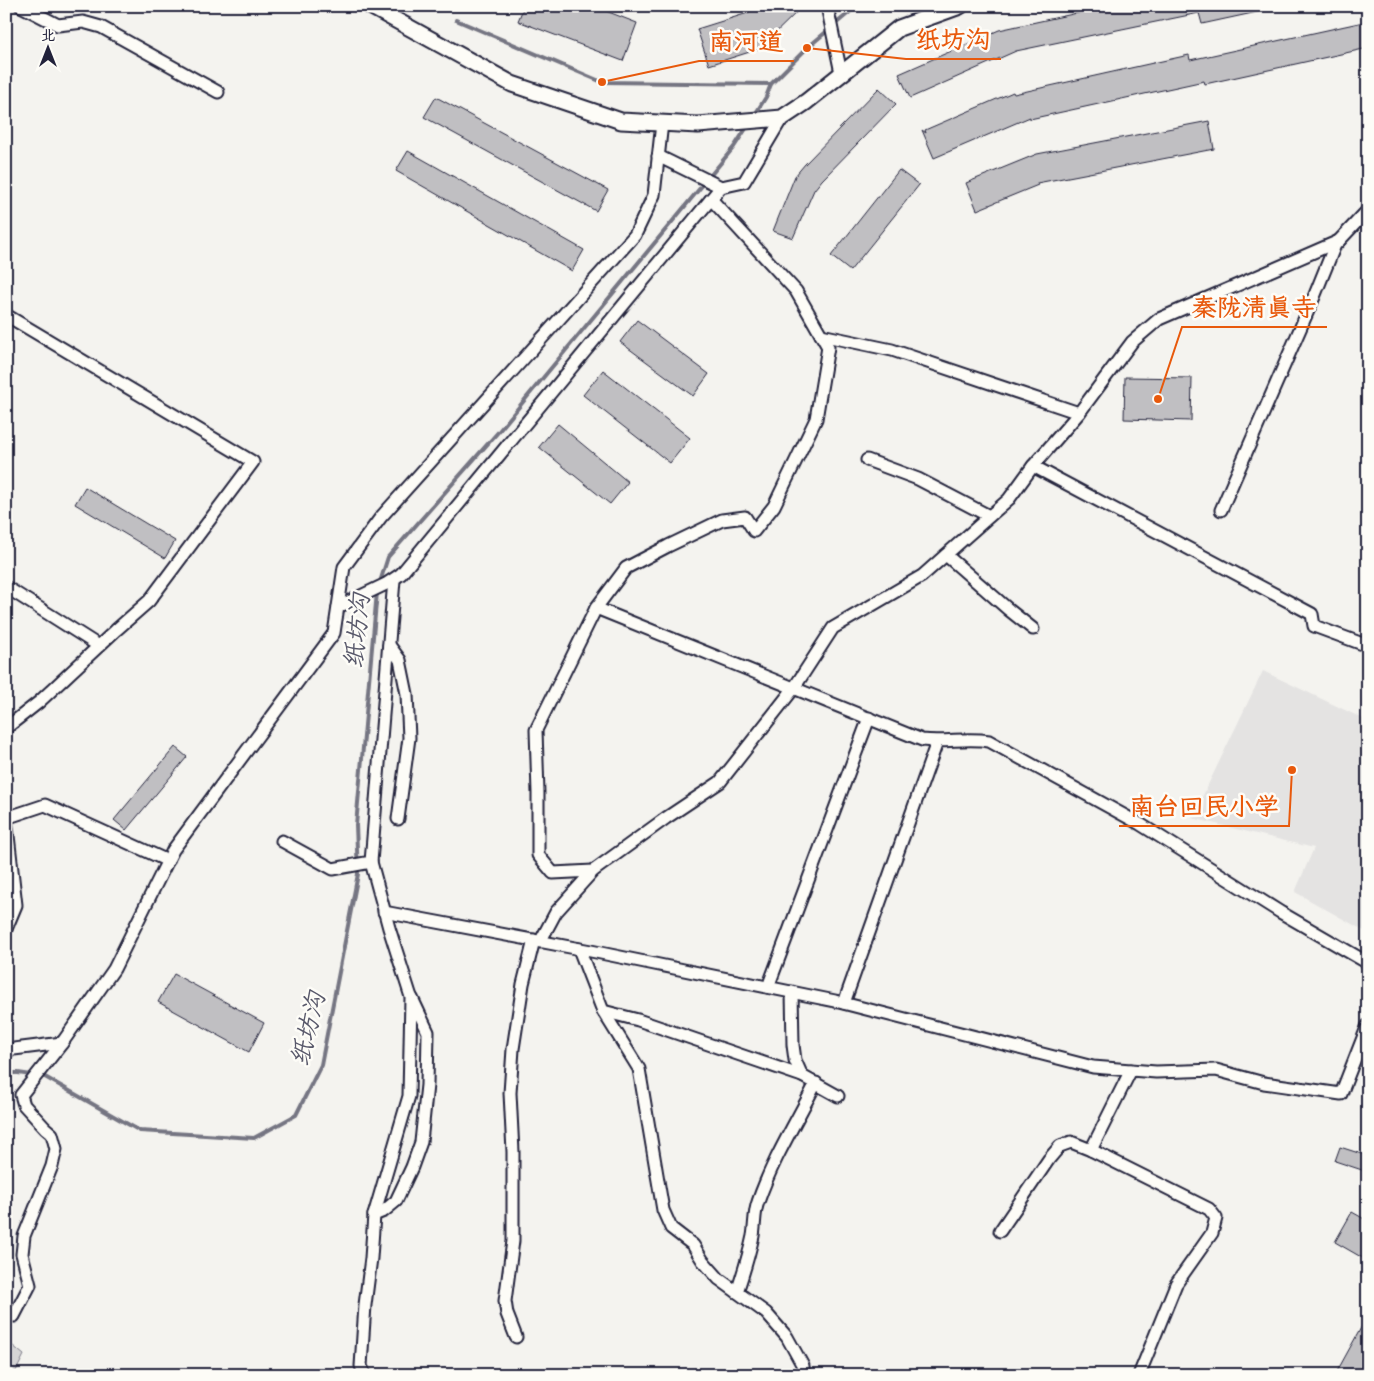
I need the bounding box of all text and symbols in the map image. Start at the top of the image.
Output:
callout: 纸坊沟 [906,19,1001,59]
callout: 南河道 [699,21,794,61]
north arrow [22,22,72,72]
text: 纸坊沟 [915,24,991,56]
text: 南河道 [708,26,784,58]
text: 北 [41,27,55,44]
callout: 秦陇清真寺 [1182,287,1327,327]
text: 秦陇清真寺 [1191,292,1317,324]
water label: 纸坊沟 [337,590,377,670]
callout: 南台回民小学 [1119,786,1289,826]
text: 南台回民小学 [1129,791,1279,823]
water label: 纸坊沟 [283,987,333,1069]

